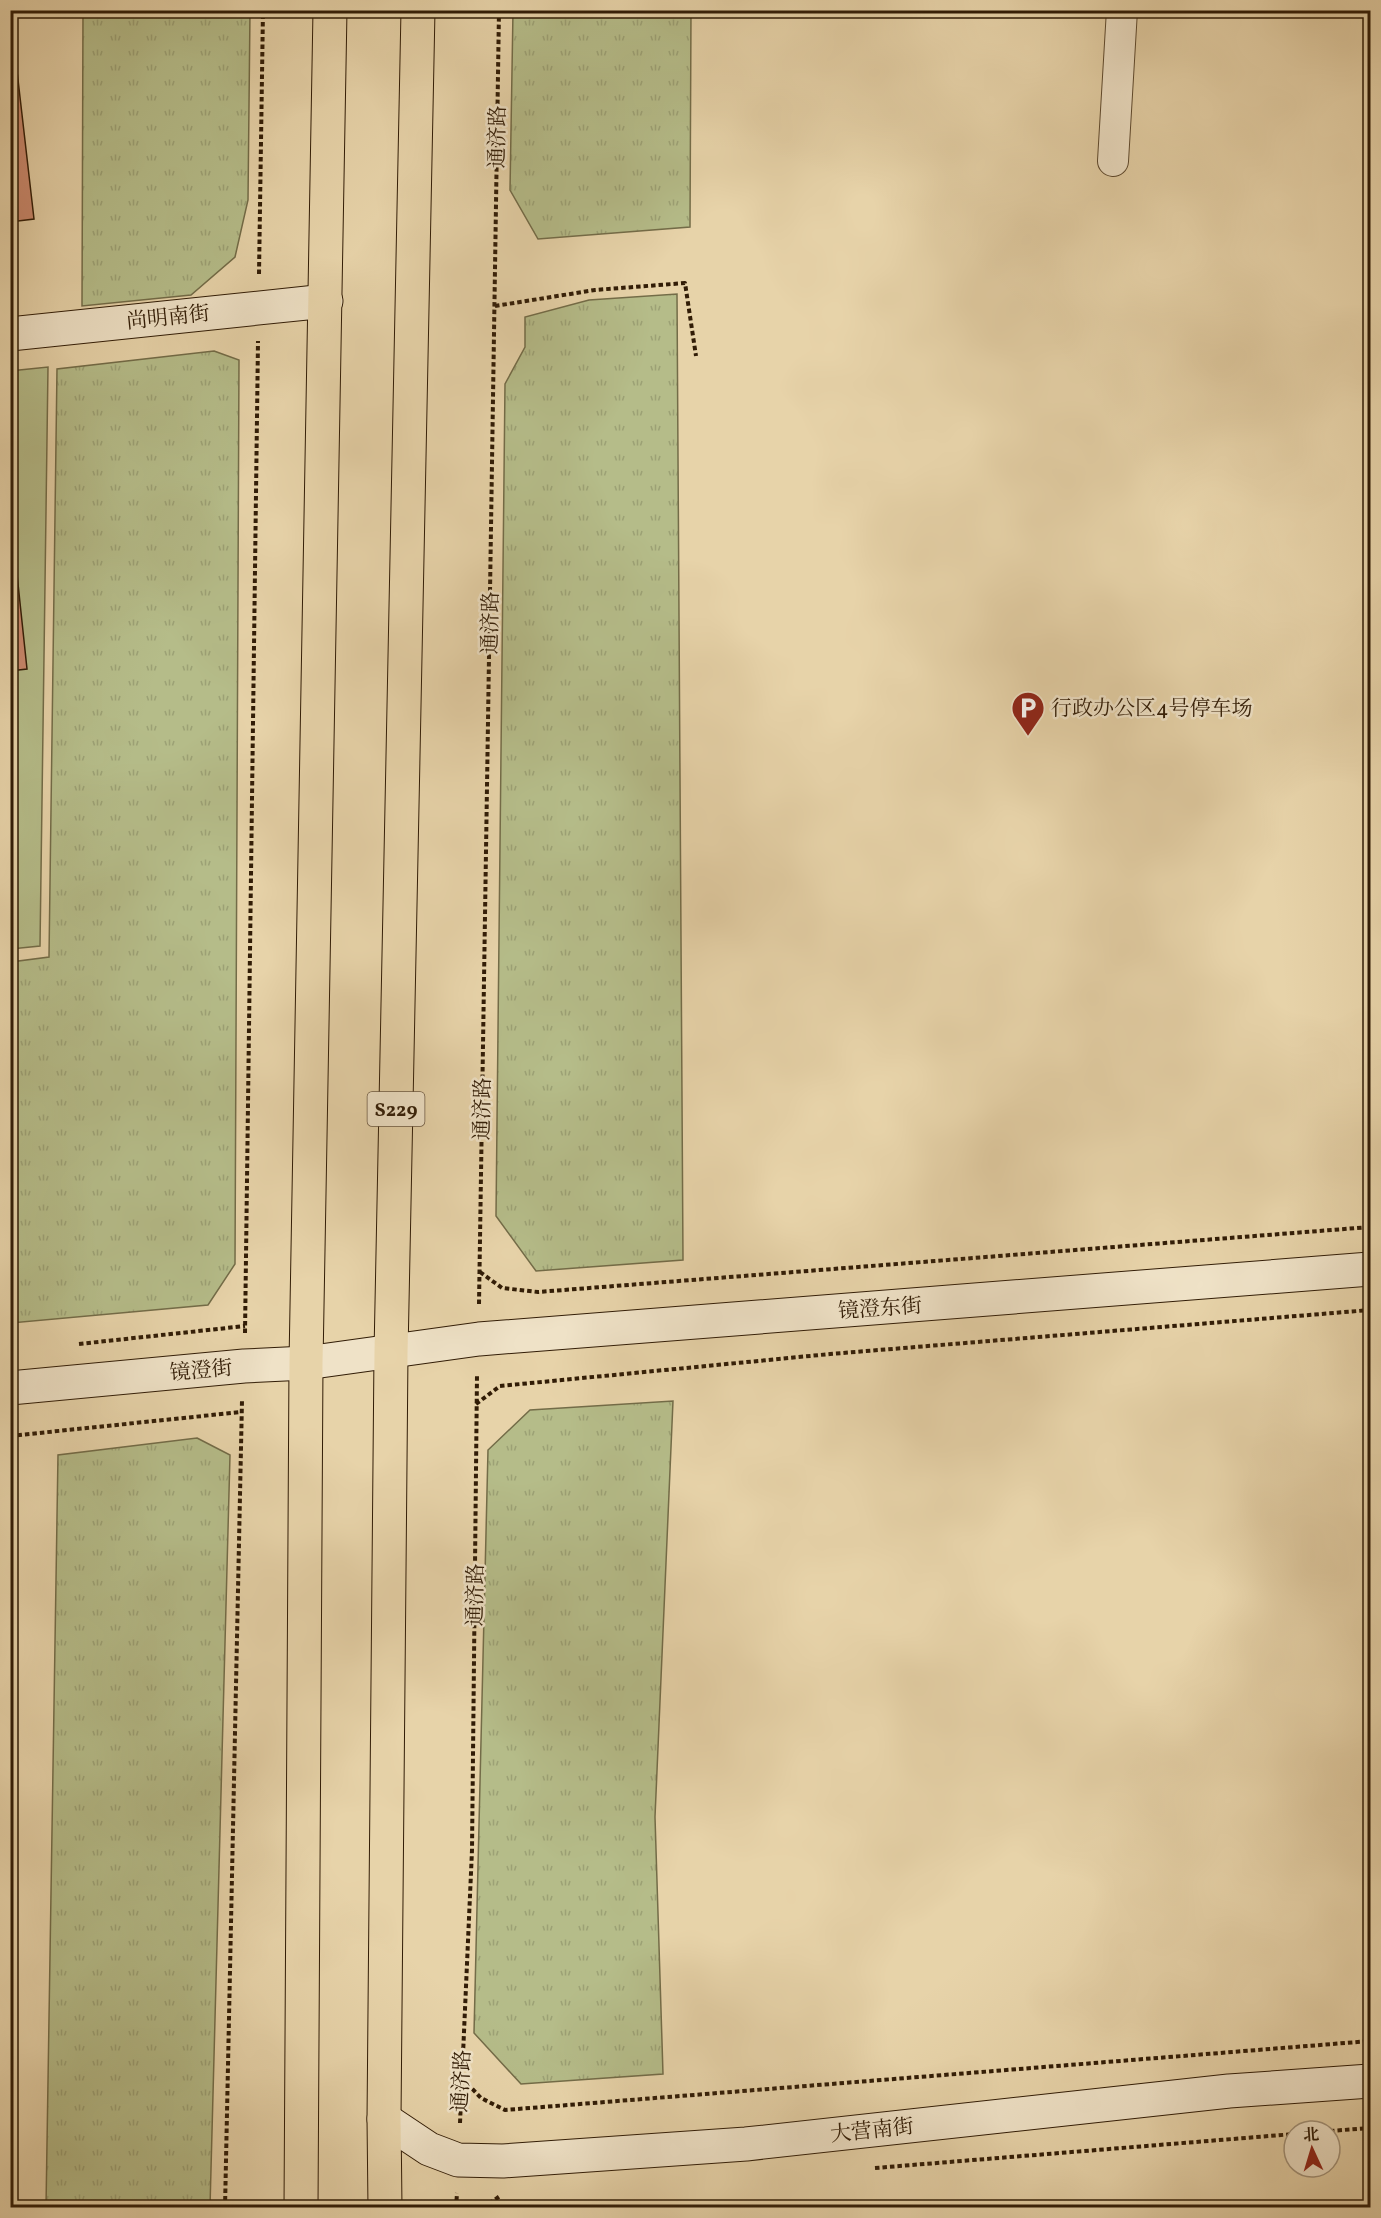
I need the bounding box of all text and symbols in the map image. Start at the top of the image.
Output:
street label: 通济路 [483,105,514,169]
street label: 尚明南街 [125,300,211,337]
street label: 通济路 [476,591,507,655]
parking icon: 行政办公区4号停车场 [1010,690,1046,737]
place label: 行政办公区4号停车场 [1051,695,1253,724]
street label: 通济路 [468,1077,499,1141]
road number: S229 [368,1092,424,1126]
street label: 镜澄东街 [837,1292,923,1327]
street label: 镜澄街 [168,1354,234,1389]
street label: 通济路 [461,1563,492,1627]
street label: 通济路 [446,2049,479,2113]
street label: 大营南街 [829,2113,915,2150]
north arrow [1282,2119,1342,2179]
text: 北 [1302,2124,1320,2148]

